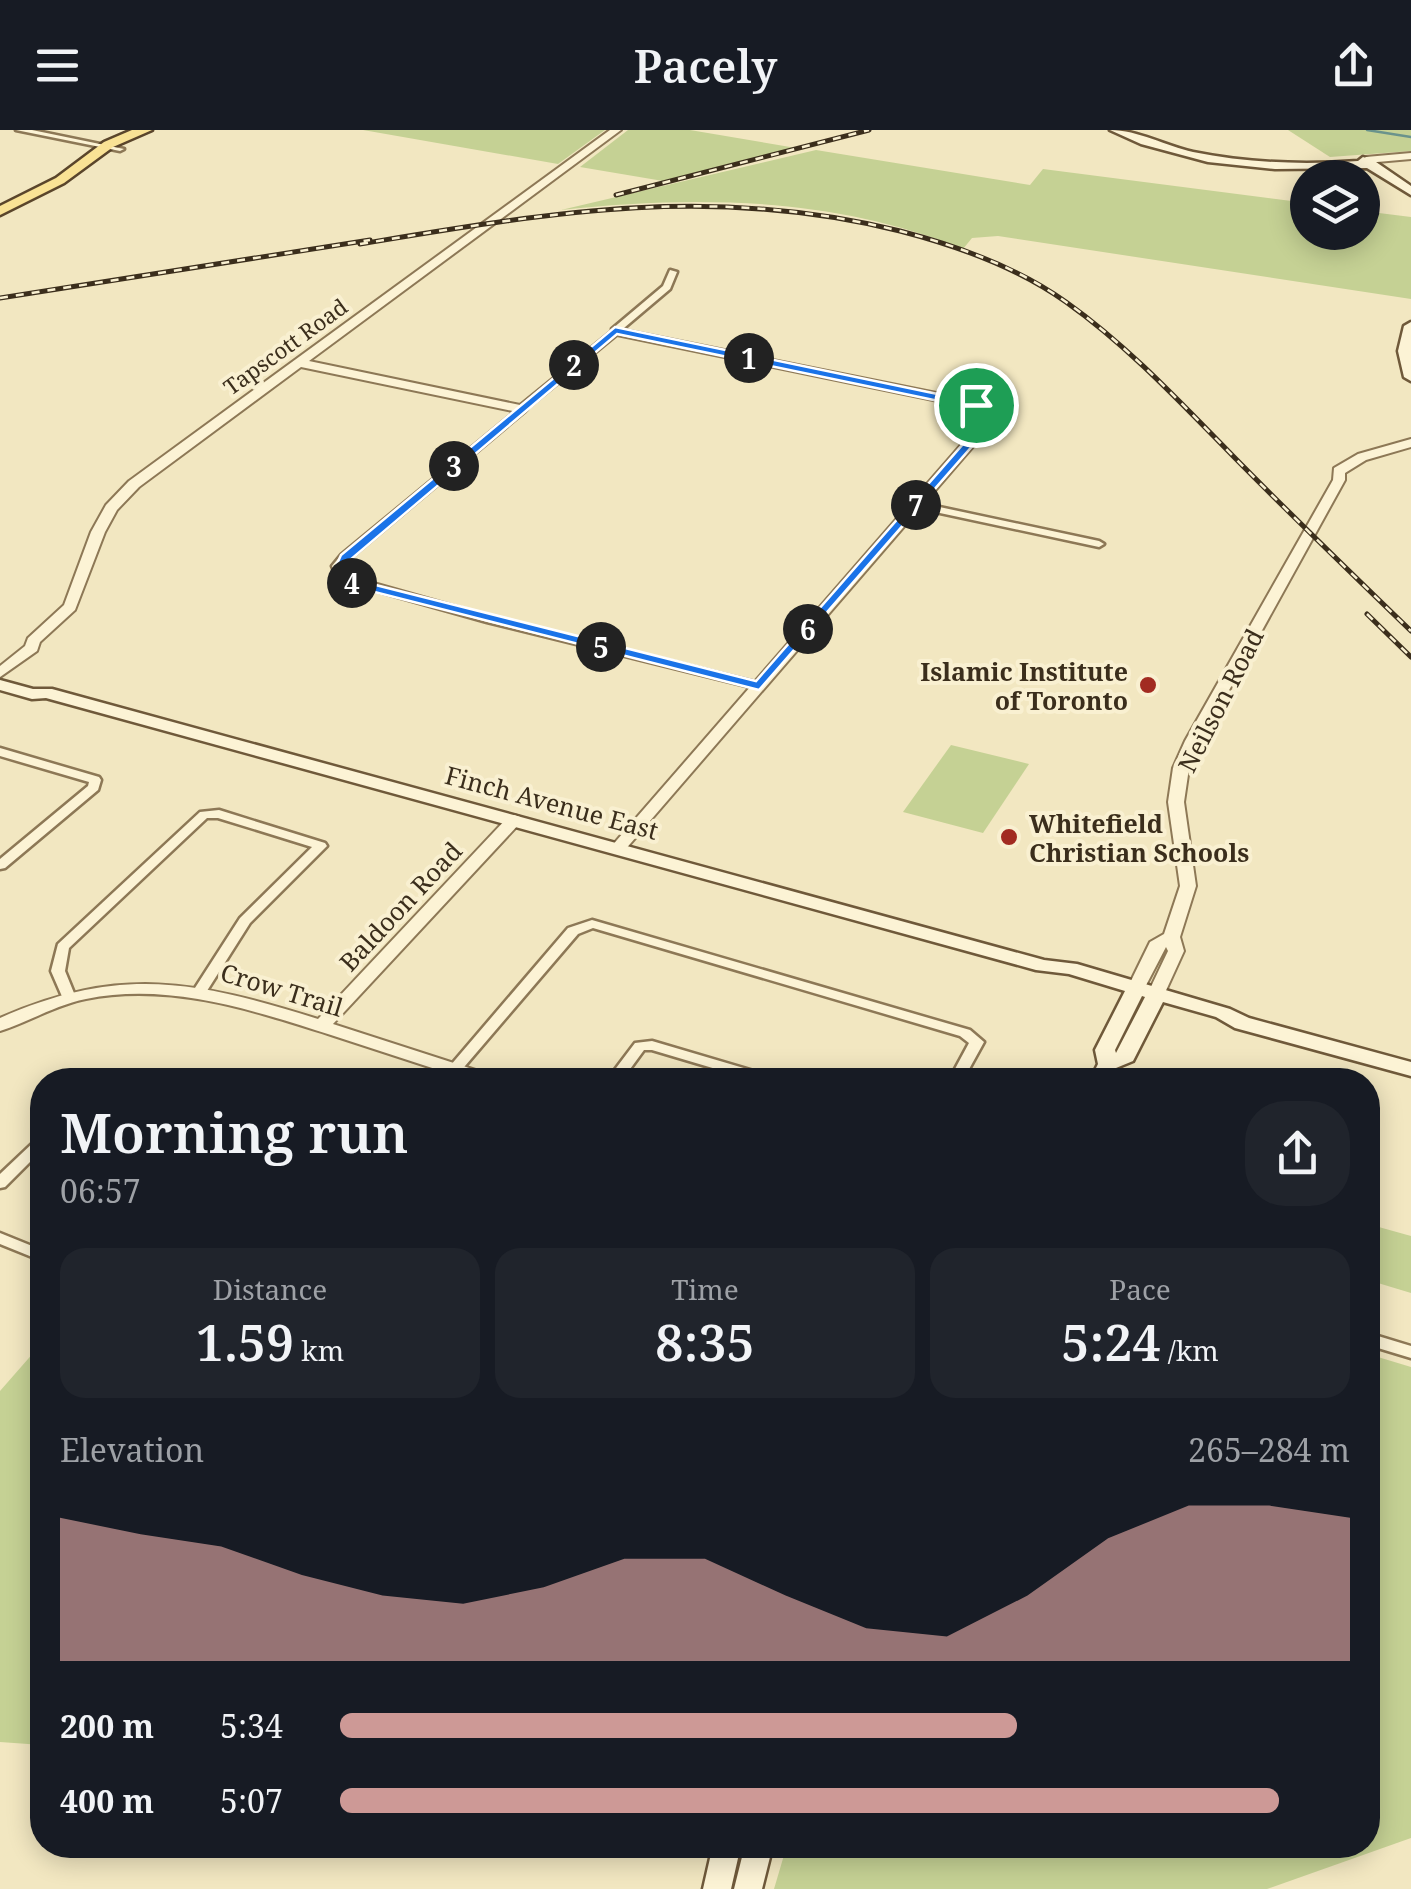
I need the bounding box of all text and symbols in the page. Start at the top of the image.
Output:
text: Pacely [634,35,777,96]
icon: menu [30,38,85,93]
icon: share [1326,38,1381,93]
map controls [1290,160,1380,250]
button: layers [1290,160,1380,250]
street label: Tapscott Road [217,291,353,401]
pin: 1 [724,333,774,383]
text: 1 [741,339,757,377]
pin: 2 [549,340,599,390]
text: 2 [566,346,582,384]
pin [934,363,1019,448]
icon: arrive [949,378,1004,433]
pin: 3 [429,441,479,491]
text: 3 [446,447,462,485]
pin: 7 [891,480,941,530]
text: 7 [908,486,924,524]
pin: 4 [327,558,377,608]
text: 4 [344,564,360,602]
pin: 6 [783,604,833,654]
text: 6 [800,610,816,648]
pin: 5 [576,622,626,672]
street label: Neilson Road [1169,622,1271,778]
text: 5 [593,628,609,666]
place label: Islamic Institute of Toronto [920,654,1128,717]
marker: Islamic Institute of Toronto [1137,674,1159,696]
street label: Finch Avenue East [442,757,662,847]
place label: Whitefield Christian Schools [1029,806,1249,869]
marker: Whitefield Christian Schools [998,826,1020,848]
street label: Baldoon Road [331,834,469,978]
street label: Crow Trail [217,954,347,1024]
text: Morning run [60,1094,409,1169]
button: share [1245,1101,1350,1206]
text: 06:57 [60,1169,141,1212]
text: Distance [213,1270,327,1308]
text: Time [671,1270,739,1308]
text: Pace [1109,1270,1171,1308]
text: 1.59 [196,1308,294,1376]
text: 8:35 [655,1308,755,1376]
text: 5:24 [1061,1308,1161,1376]
text: km [294,1331,344,1369]
text: /km [1161,1331,1219,1369]
text: Elevation [60,1428,204,1471]
text: 265–284 m [1188,1428,1350,1471]
text: 200 m [60,1704,154,1747]
text: 5:34 [220,1704,283,1747]
text: 400 m [60,1779,154,1822]
text: 5:07 [220,1779,283,1822]

